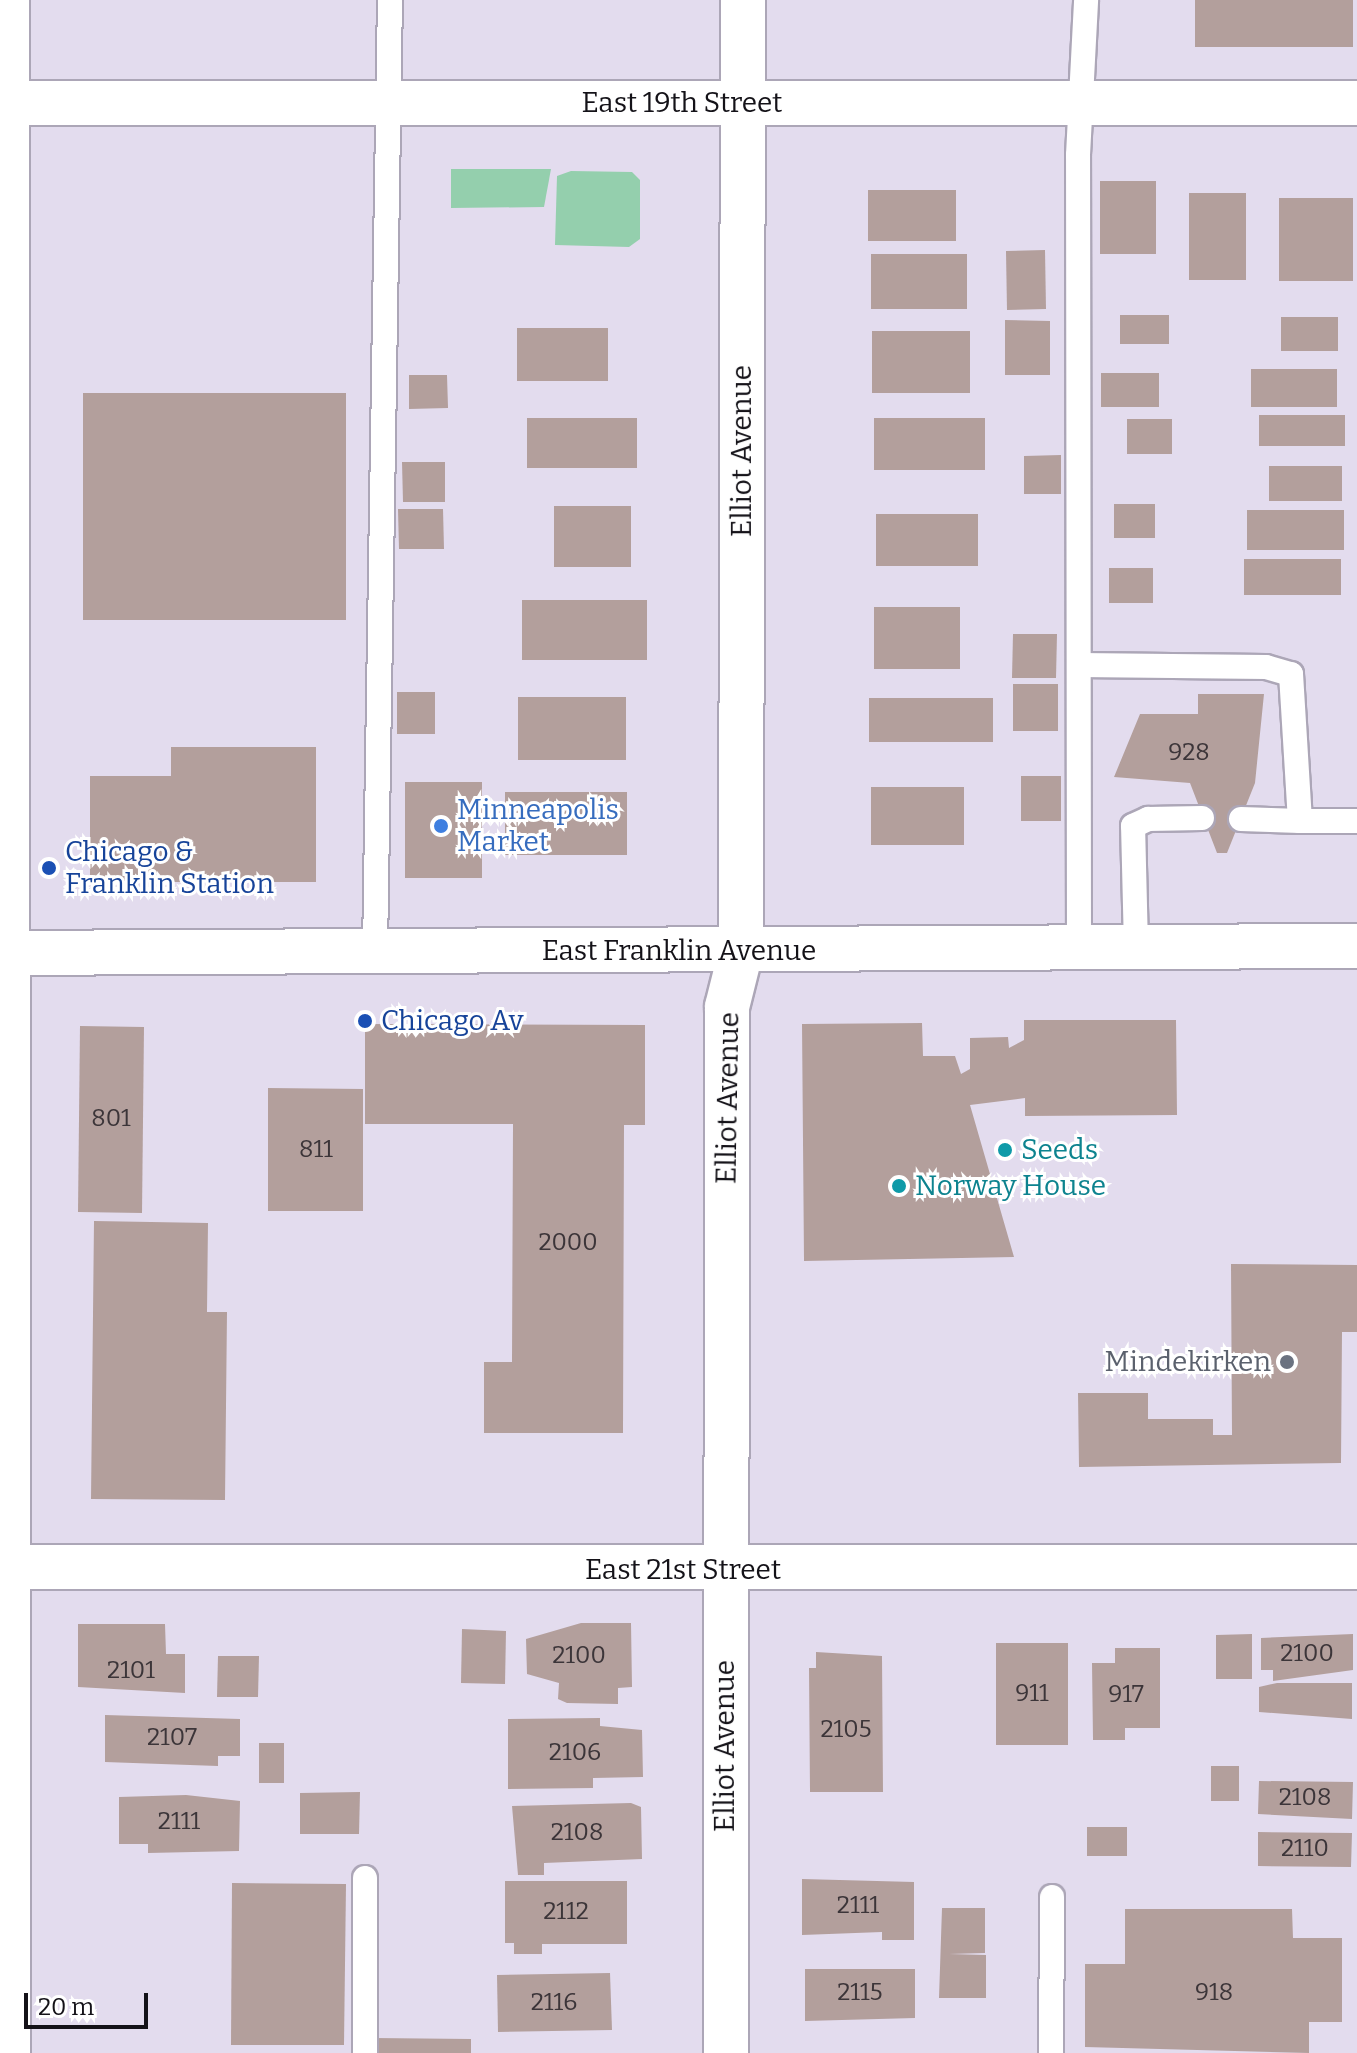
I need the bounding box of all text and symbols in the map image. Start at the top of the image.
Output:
street label: East 19th Street [581,86,783,120]
street label: Elliot Avenue [725,365,759,537]
house number: 928 [1168,739,1210,767]
place label: Minneapolis Market [457,793,619,859]
marker: Minneapolis Market [432,817,450,835]
place label: Chicago & Franklin Station [65,835,274,901]
marker: Chicago & Franklin Station [40,859,58,877]
street label: East Franklin Avenue [542,934,816,968]
place label: Chicago Av [381,1004,523,1038]
marker: Chicago Av [356,1012,374,1030]
street label: Elliot Avenue [710,1012,746,1184]
house number: 801 [91,1105,131,1133]
place label: Seeds [1021,1133,1098,1167]
house number: 811 [299,1136,333,1164]
marker: Seeds [996,1141,1014,1159]
place label: Norway House [915,1169,1106,1203]
marker: Norway House [890,1177,908,1195]
house number: 2000 [538,1229,598,1257]
place label: Mindekirken [1105,1345,1271,1379]
marker: Mindekirken [1278,1353,1296,1371]
street label: East 21st Street [585,1553,781,1587]
house number: 2100 [1280,1640,1334,1668]
house number: 2100 [552,1642,606,1670]
house number: 2101 [107,1657,155,1685]
street label: Elliot Avenue [708,1660,742,1832]
house number: 911 [1015,1680,1049,1708]
house number: 917 [1108,1681,1144,1709]
house number: 2105 [821,1716,871,1744]
house number: 2107 [147,1724,197,1752]
house number: 2106 [549,1739,601,1767]
house number: 2108 [1279,1784,1331,1812]
house number: 2111 [158,1808,200,1836]
house number: 2108 [551,1819,603,1847]
house number: 2110 [1281,1835,1329,1863]
house number: 2111 [837,1892,879,1920]
house number: 2112 [543,1898,589,1926]
scale bar [28,1977,152,2027]
house number: 2115 [837,1979,883,2007]
house number: 918 [1195,1979,1233,2007]
house number: 2116 [531,1989,577,2017]
text: 20 m [38,1993,94,2021]

